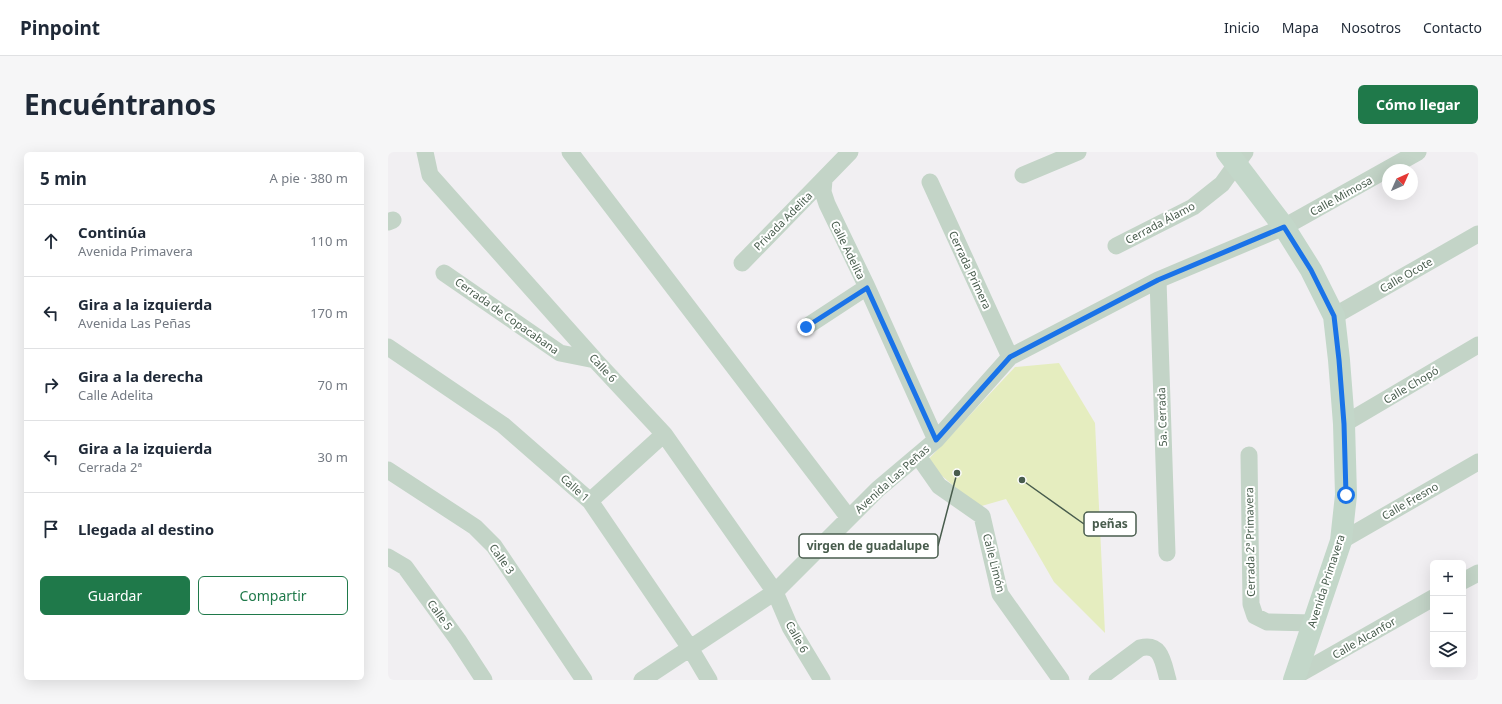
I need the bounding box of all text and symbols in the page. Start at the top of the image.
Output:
text: Pinpoint [20,15,100,41]
text: Inicio [1224,18,1260,37]
text: Mapa [1282,18,1319,37]
text: Nosotros [1341,18,1401,37]
text: Contacto [1423,18,1482,37]
text: Encuéntranos [24,85,216,123]
button: Cómo llegar [1358,85,1478,124]
north arrow [1382,164,1418,200]
text: 5 min [40,167,87,190]
text: A pie · 380 m [270,169,348,187]
street label: Calle Mimosa [1307,172,1375,219]
street label: Privada Adelita [750,188,815,253]
street label: Cerrada Álamo [1122,198,1198,247]
street label: Calle Adelita [828,218,869,282]
text: Continúa [78,222,146,242]
street label: Cerrada Primera [946,228,995,311]
icon: ahead [40,230,62,252]
text: 110 m [310,232,348,250]
text: Avenida Primavera [78,242,193,260]
street label: Calle Ocote [1377,253,1435,296]
street label: Cerrada de Copacabana [452,274,562,357]
text: Gira a la izquierda [78,294,212,314]
icon: left [40,302,62,324]
text: 170 m [310,304,348,322]
text: Avenida Las Peñas [78,314,191,332]
route end [797,318,815,336]
street label: Calle 6 [586,350,620,385]
street label: Calle Chopó [1380,362,1441,407]
text: Gira a la derecha [78,366,203,386]
icon: right [40,374,62,396]
text: 70 m [318,376,348,394]
text: Calle Adelita [78,386,153,404]
street label: 5a. Cerrada [1153,387,1170,447]
text: Gira a la izquierda [78,438,212,458]
street label: Avenida Las Peñas [851,441,932,516]
icon: left [40,446,62,468]
text: 30 m [318,448,348,466]
text: Cerrada 2ª [78,458,142,476]
street label: Calle 1 [558,471,593,505]
street label: Calle Fresno [1379,478,1441,523]
route start [1337,486,1355,504]
street label: Cerrada 2ª Primavera [1241,487,1258,597]
callout: peñas [1084,512,1136,536]
text: peñas [1092,515,1128,532]
icon: arrive [40,518,62,540]
text: Llegada al destino [78,519,214,539]
street label: Calle Limón [980,532,1009,594]
street label: Avenida Primavera [1303,532,1348,629]
callout: virgen de guadalupe [799,534,938,558]
text: virgen de guadalupe [807,537,929,554]
street label: Calle 3 [486,540,519,577]
map controls [1430,560,1466,668]
button: + [1430,560,1466,596]
button: Guardar [40,576,190,615]
button: Compartir [198,576,348,615]
street label: Calle 5 [424,596,457,633]
button: − [1430,596,1466,632]
street label: Calle Alcanfor [1329,613,1399,662]
street label: Calle 6 [783,618,812,655]
button: layers [1430,632,1466,668]

